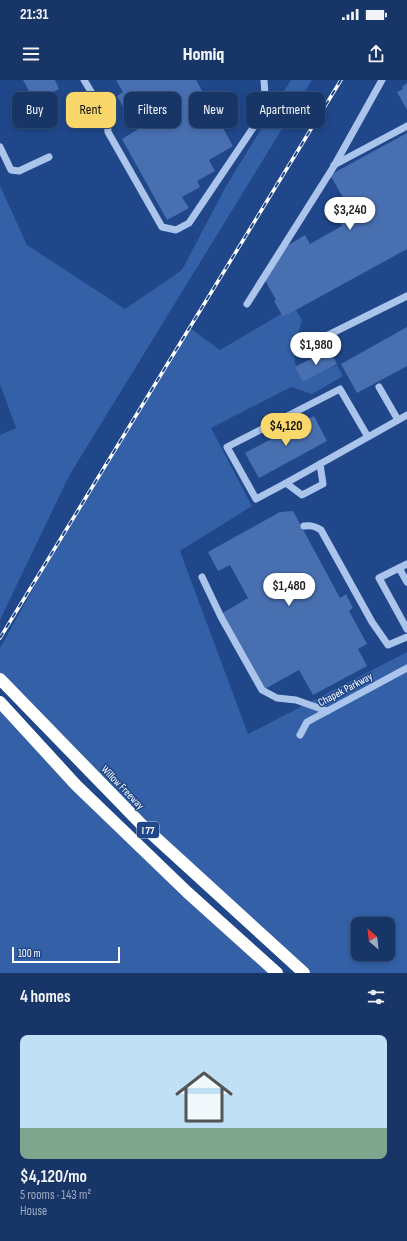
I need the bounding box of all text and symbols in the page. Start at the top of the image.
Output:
text: 21:31 [20,5,48,24]
icon: menu [20,43,42,65]
icon: share [365,43,387,65]
text: Homiq [183,44,224,65]
chip: Buy [12,92,58,128]
chip: Rent [66,92,116,128]
chip: Filters [124,92,181,128]
chip: New [189,92,238,128]
chip: Apartment [246,92,325,128]
pin: $3,240 [317,197,383,231]
text: $3,240 [333,202,367,218]
pin: $1,980 [283,332,349,366]
text: $1,980 [299,337,333,353]
pin: $4,120 [253,413,319,447]
text: $4,120 [270,418,302,434]
pin: $1,480 [256,573,322,607]
text: $1,480 [272,578,306,594]
street label: Chapek Parkway [316,669,375,709]
street label: Willow Freeway [98,763,147,813]
road number: I 77 [137,822,159,838]
north arrow [351,917,395,961]
map controls [351,917,395,961]
scale bar [12,945,120,964]
text: 100 m [18,947,40,960]
icon: filters [365,986,387,1008]
text: 4 homes [20,987,71,1007]
icon: home [168,1061,240,1133]
text: $4,120/mo [20,1167,87,1187]
text: 5 rooms · 143 m² [20,1187,91,1203]
text: House [20,1203,47,1219]

